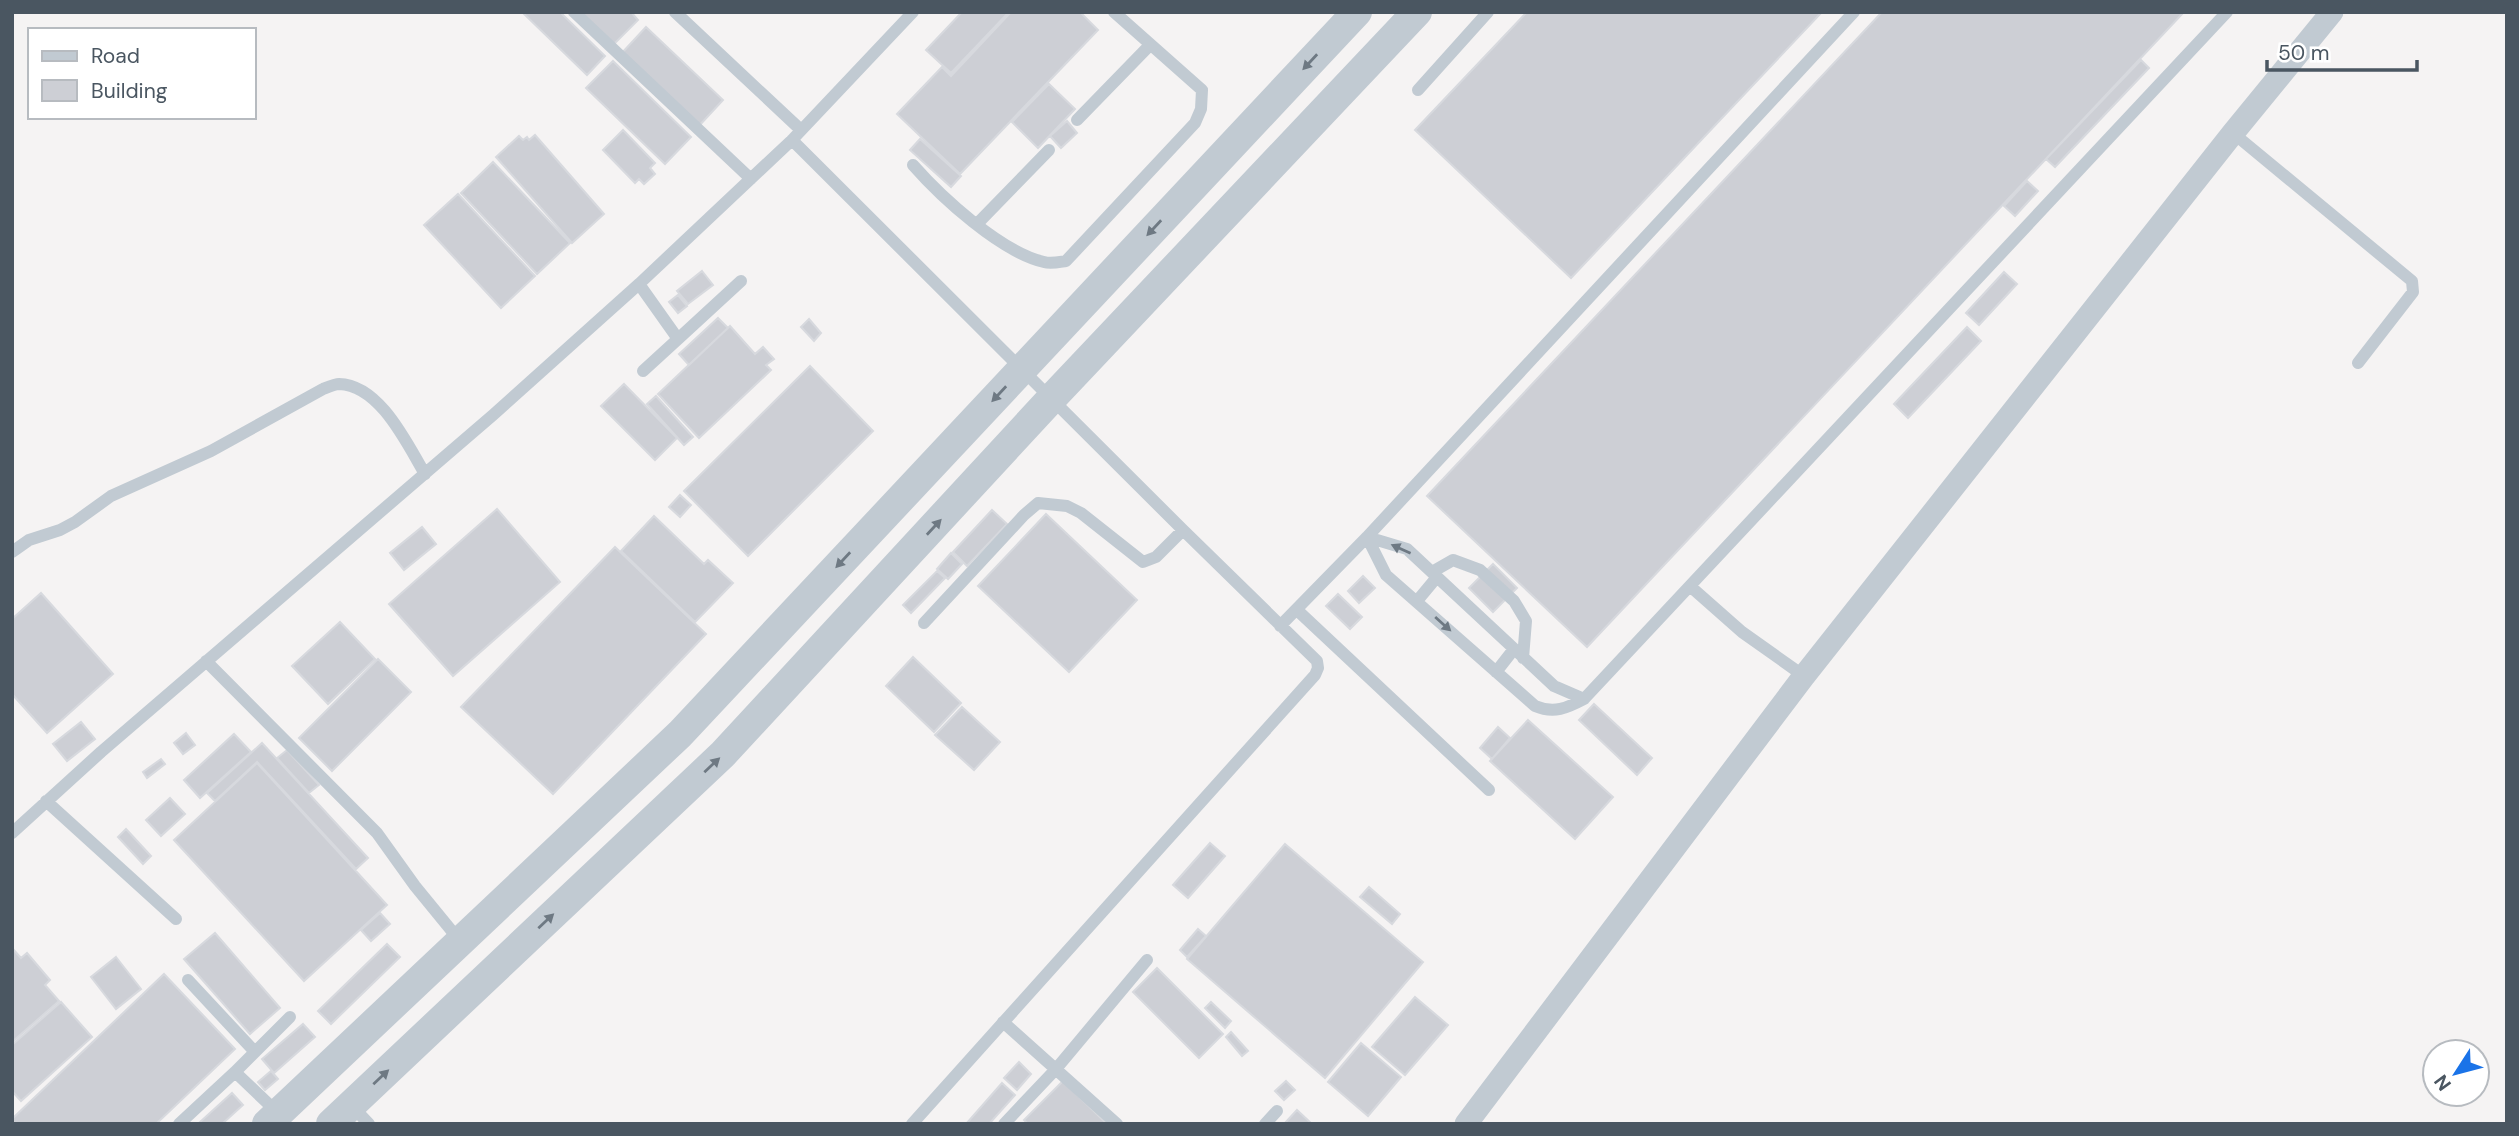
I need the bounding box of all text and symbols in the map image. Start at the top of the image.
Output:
legend [28,28,256,119]
scale bar [2267,28,2418,72]
text: 50 m [2278,39,2329,67]
text: Road [91,42,140,70]
one-way arrow [1302,53,1318,71]
text: Building [91,77,168,105]
one-way arrow [1147,219,1163,236]
one-way arrow [991,385,1007,402]
one-way arrow [925,519,941,536]
one-way arrow [1391,543,1411,555]
one-way arrow [835,551,851,569]
one-way arrow [1434,616,1451,632]
one-way arrow [703,757,721,773]
one-way arrow [537,913,555,929]
north arrow [2421,1038,2491,1108]
one-way arrow [372,1069,390,1085]
text: N [2428,1070,2457,1096]

